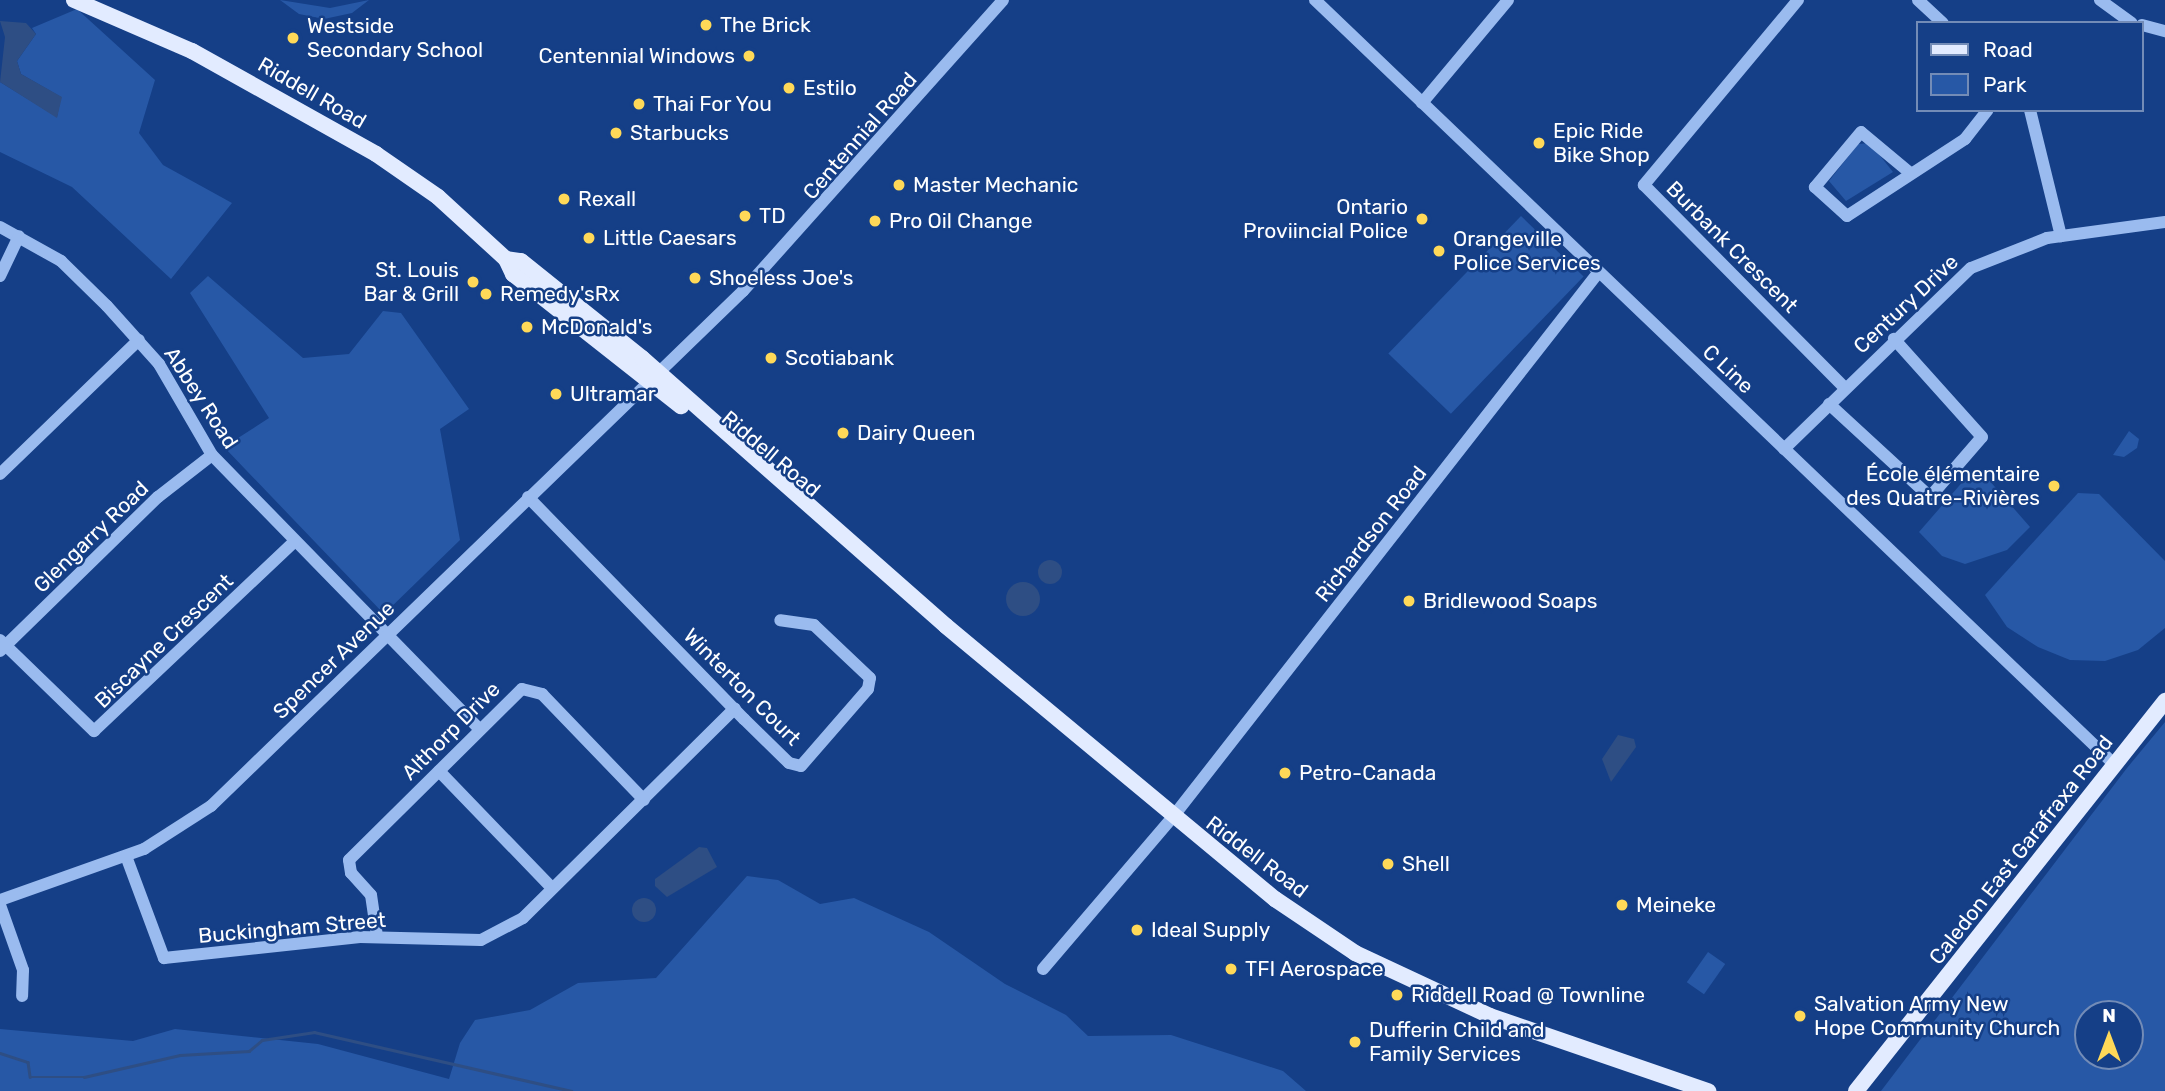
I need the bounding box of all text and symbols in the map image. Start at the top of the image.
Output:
place label: The Brick [720,12,811,38]
place label: Westside Secondary School [307,13,484,63]
marker: The Brick [698,17,714,33]
legend [1916,21,2144,112]
marker: Westside Secondary School [285,30,301,46]
text: Road [1983,37,2033,62]
place label: Centennial Windows [538,43,735,69]
marker: Centennial Windows [741,48,757,64]
street label: Riddell Road [253,52,371,134]
street label: Centennial Road [798,67,922,205]
text: Park [1983,72,2027,97]
place label: Estilo [803,75,857,101]
marker: Estilo [781,80,797,96]
place label: Thai For You [653,91,773,117]
marker: Thai For You [631,96,647,112]
place label: Epic Ride Bike Shop [1553,118,1650,168]
place label: Starbucks [630,120,729,146]
marker: Starbucks [608,125,624,141]
marker: Epic Ride Bike Shop [1531,135,1547,151]
place label: Master Mechanic [913,172,1079,198]
street label: Burbank Crescent [1661,176,1803,318]
marker: Master Mechanic [891,177,907,193]
place label: Rexall [578,186,636,212]
marker: Rexall [556,191,572,207]
place label: Ontario Proviincial Police [1243,194,1408,244]
place label: TD [759,203,786,229]
marker: TD [737,208,753,224]
place label: Pro Oil Change [889,208,1032,234]
marker: Ontario Proviincial Police [1414,211,1430,227]
marker: Pro Oil Change [867,213,883,229]
place label: Little Caesars [603,225,737,251]
place label: Orangeville Police Services [1453,226,1601,276]
marker: Little Caesars [581,230,597,246]
marker: Orangeville Police Services [1431,243,1447,259]
street label: Century Drive [1848,249,1964,359]
place label: St. Louis Bar & Grill [363,257,459,307]
place label: Shoeless Joe's [709,265,853,291]
marker: Shoeless Joe's [687,270,703,286]
marker: St. Louis Bar & Grill [465,274,481,290]
place label: Remedy'sRx [500,281,620,307]
marker: Remedy'sRx [478,286,494,302]
place label: McDonald's [541,314,653,340]
marker: McDonald's [519,319,535,335]
street label: C Line [1697,339,1759,399]
street label: Abbey Road [159,342,243,454]
place label: Scotiabank [785,345,894,371]
marker: Scotiabank [763,350,779,366]
place label: Ultramar [570,381,656,407]
marker: Ultramar [548,386,564,402]
street label: Riddell Road [717,406,825,502]
place label: Dairy Queen [857,420,976,446]
marker: Dairy Queen [835,425,851,441]
street label: Richardson Road [1310,461,1432,607]
place label: École élémentaire des Quatre-Rivières [1846,461,2040,511]
street label: Glengarry Road [28,476,154,598]
marker: École élémentaire des Quatre-Rivières [2046,478,2062,494]
street label: Biscayne Crescent [90,569,238,713]
place label: Bridlewood Soaps [1423,588,1597,614]
marker: Bridlewood Soaps [1401,593,1417,609]
street label: Spencer Avenue [268,595,400,725]
street label: Winterton Court [678,623,806,751]
street label: Althorp Drive [397,677,505,785]
street label: Caledon East Garafraxa Road [1924,731,2118,969]
place label: Petro-Canada [1299,760,1436,786]
marker: Petro-Canada [1277,765,1293,781]
street label: Riddell Road [1201,811,1313,903]
place label: Shell [1402,851,1450,877]
marker: Shell [1380,856,1396,872]
place label: Meineke [1636,892,1716,918]
marker: Meineke [1614,897,1630,913]
street label: Buckingham Street [197,907,387,949]
place label: Ideal Supply [1151,917,1270,943]
marker: Ideal Supply [1129,922,1145,938]
place label: TFI Aerospace [1245,956,1384,982]
marker: TFI Aerospace [1223,961,1239,977]
place label: Riddell Road @ Townline [1411,982,1646,1008]
marker: Riddell Road @ Townline [1389,987,1405,1003]
place label: Salvation Army New Hope Community Church [1814,991,2061,1041]
north arrow [2074,1000,2144,1070]
text: N [2102,1004,2116,1027]
marker: Salvation Army New Hope Community Church [1792,1008,1808,1024]
place label: Dufferin Child and Family Services [1369,1017,1545,1067]
marker: Dufferin Child and Family Services [1347,1034,1363,1050]

